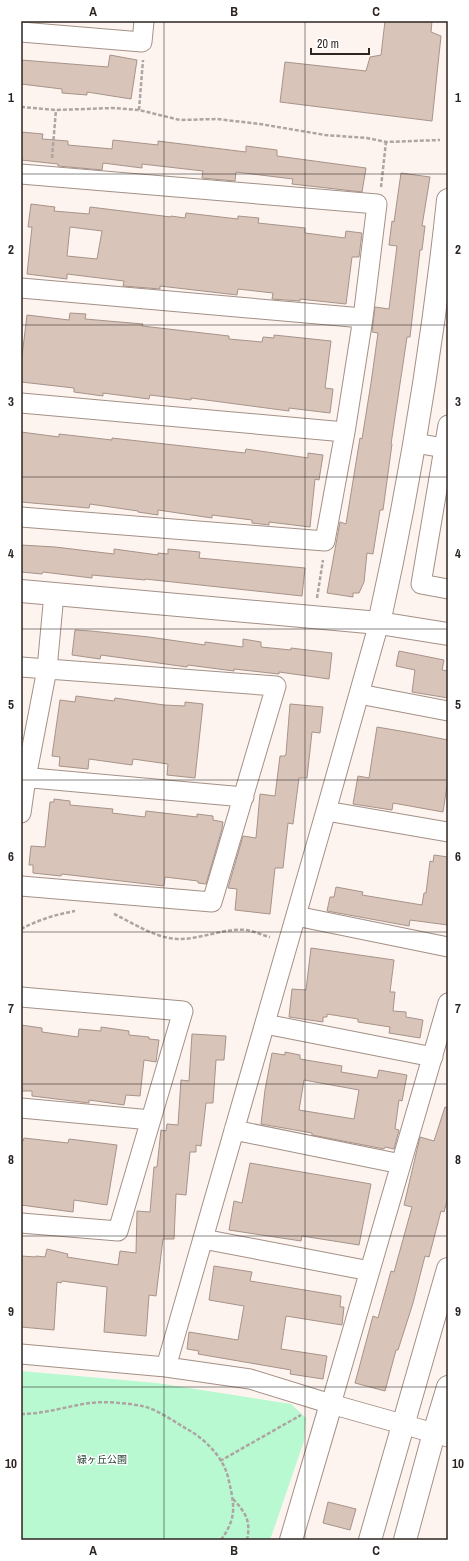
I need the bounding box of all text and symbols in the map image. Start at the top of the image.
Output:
text: A [89,3,97,20]
text: B [230,3,238,20]
text: C [372,3,380,20]
scale bar [311,30,369,56]
text: 20 m [317,36,339,52]
text: 1 [8,89,14,106]
text: 1 [455,89,461,106]
text: 2 [8,241,14,258]
text: 2 [455,241,461,258]
text: 3 [8,393,14,410]
text: 3 [455,393,461,410]
text: 4 [8,545,14,562]
text: 4 [455,545,461,562]
text: 5 [8,696,14,713]
text: 5 [455,696,461,713]
text: 6 [8,848,14,865]
text: 6 [455,848,461,865]
text: 7 [8,1000,14,1017]
text: 7 [455,1000,461,1017]
text: 8 [8,1151,14,1168]
text: 8 [455,1151,461,1168]
text: 9 [8,1303,14,1320]
text: 9 [455,1303,461,1320]
park label: 緑ヶ丘公園 [77,1453,127,1466]
text: 10 [5,1455,17,1472]
text: 10 [452,1455,464,1472]
text: A [89,1542,97,1559]
text: B [230,1542,238,1559]
text: C [372,1542,380,1559]

